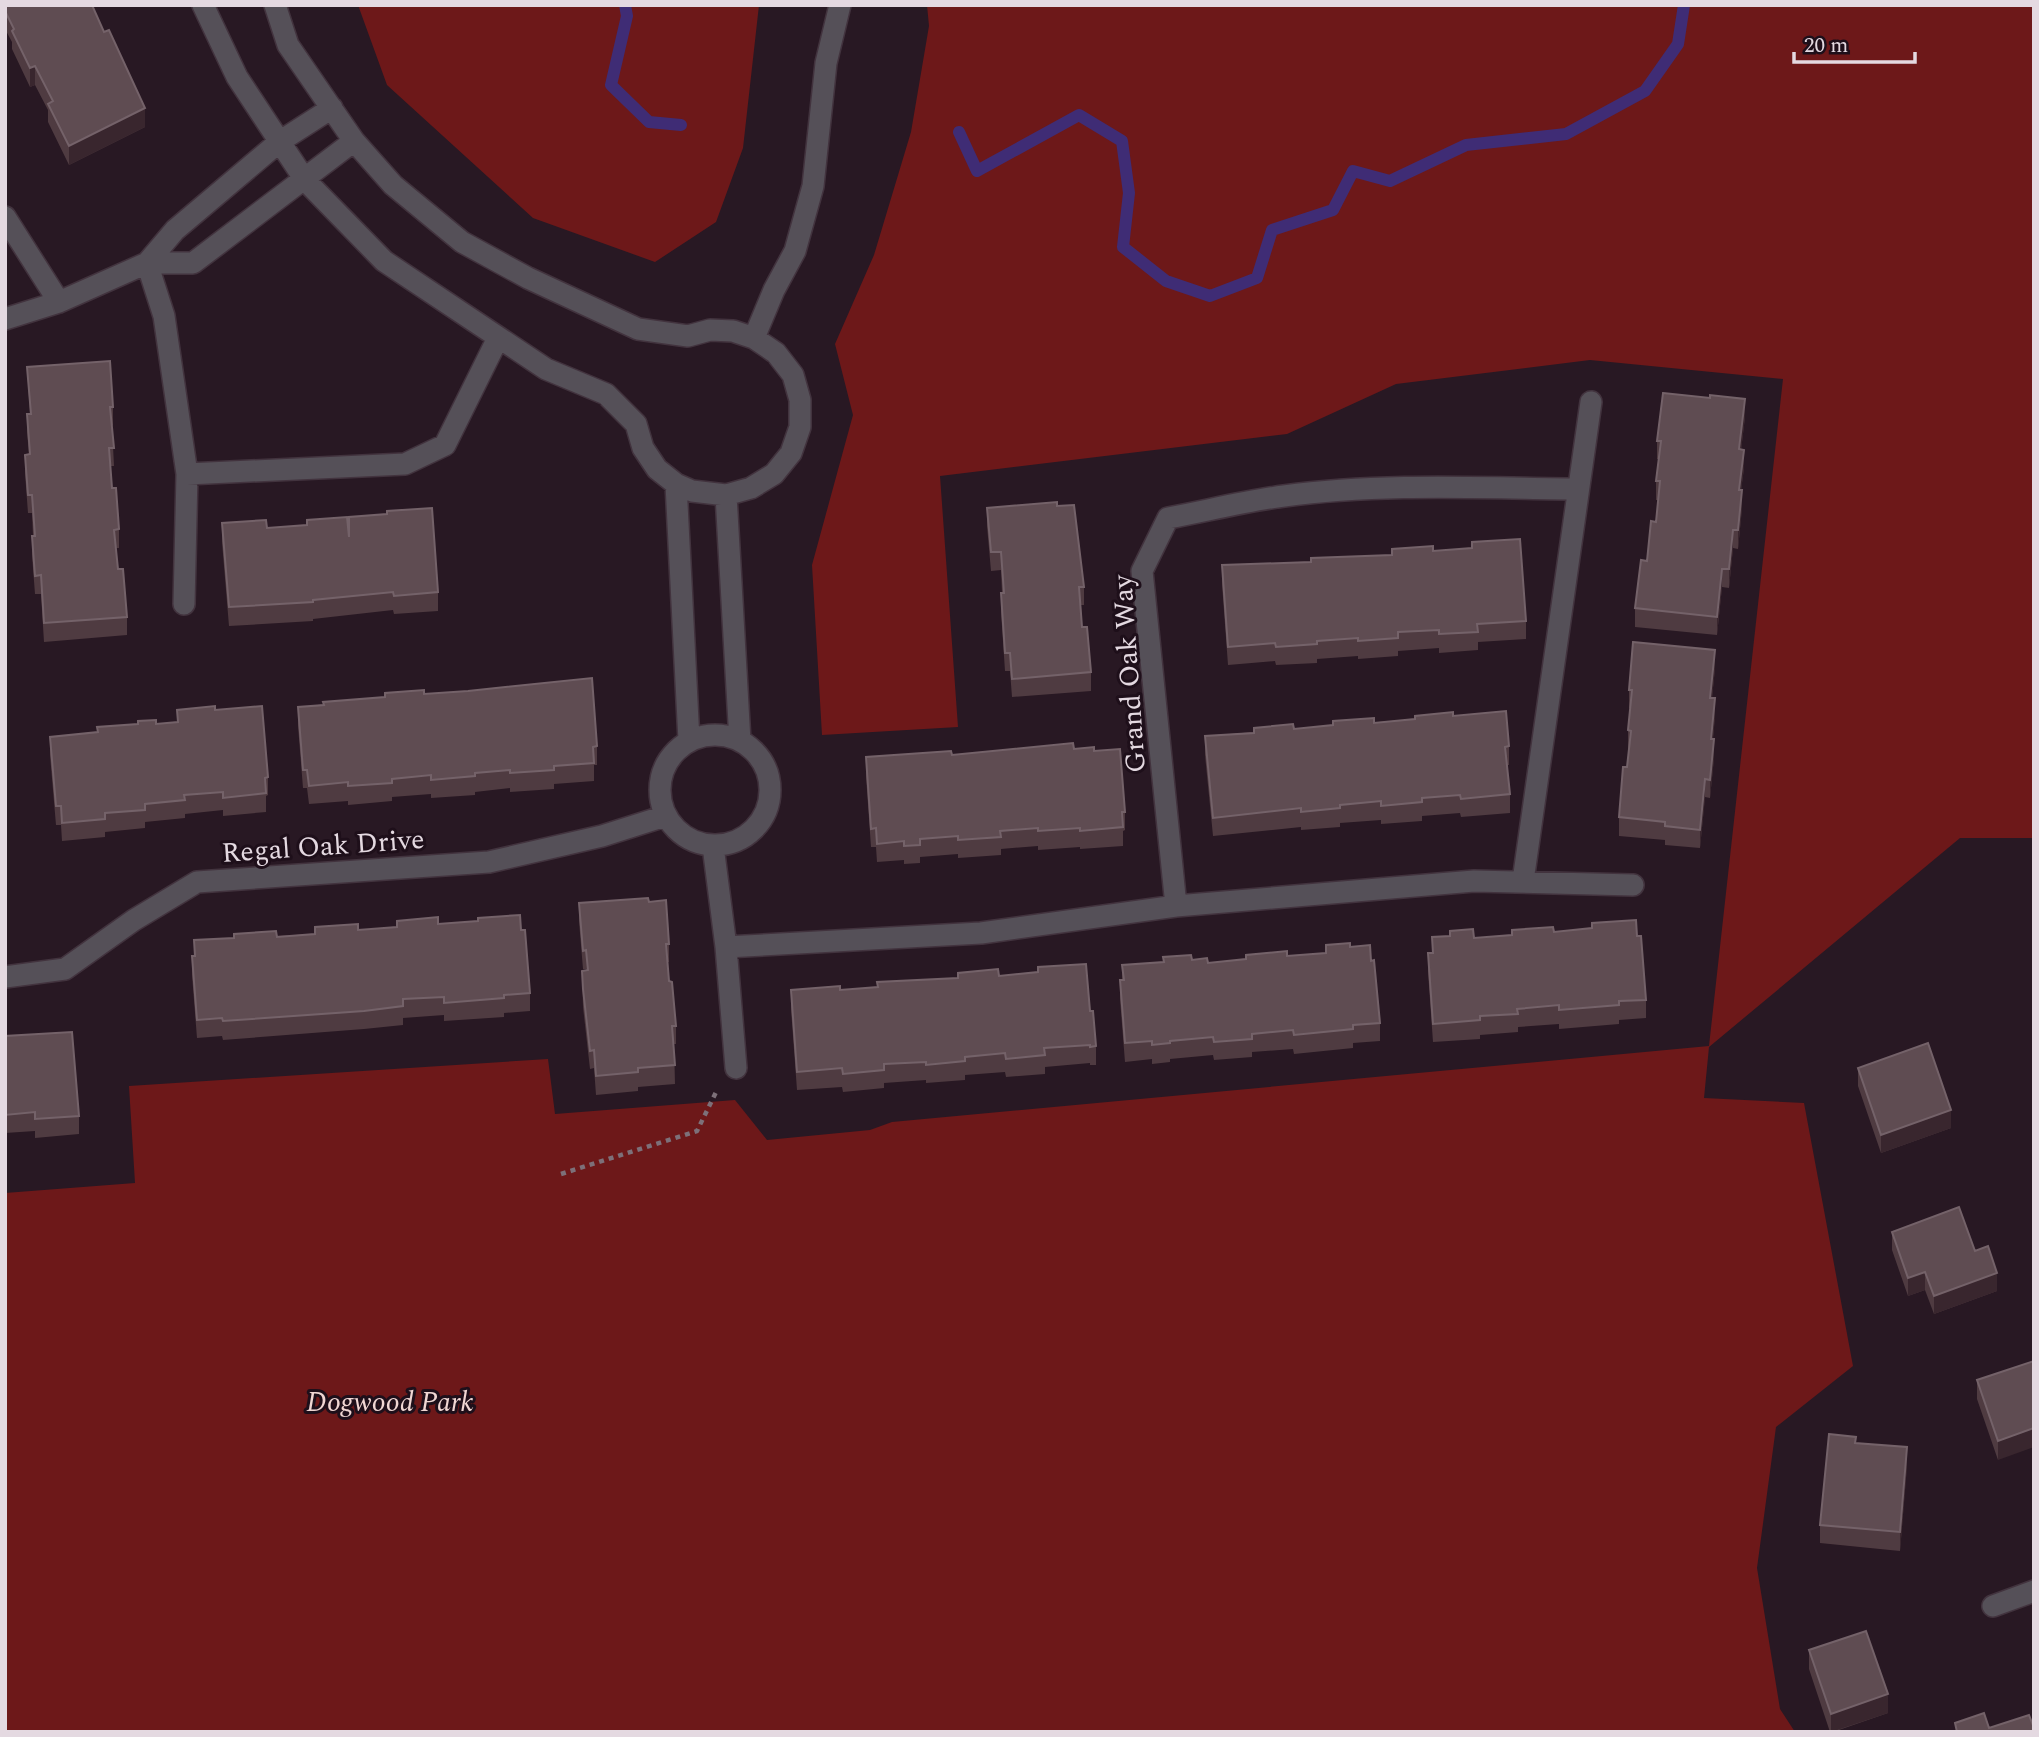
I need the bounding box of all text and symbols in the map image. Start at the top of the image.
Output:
scale bar [1794,21,1915,65]
text: 20 m [1804,30,1848,62]
street label: Grand Oak Way [1101,572,1158,774]
street label: Regal Oak Drive [220,818,426,875]
park label: Dogwood Park [306,1381,474,1424]

